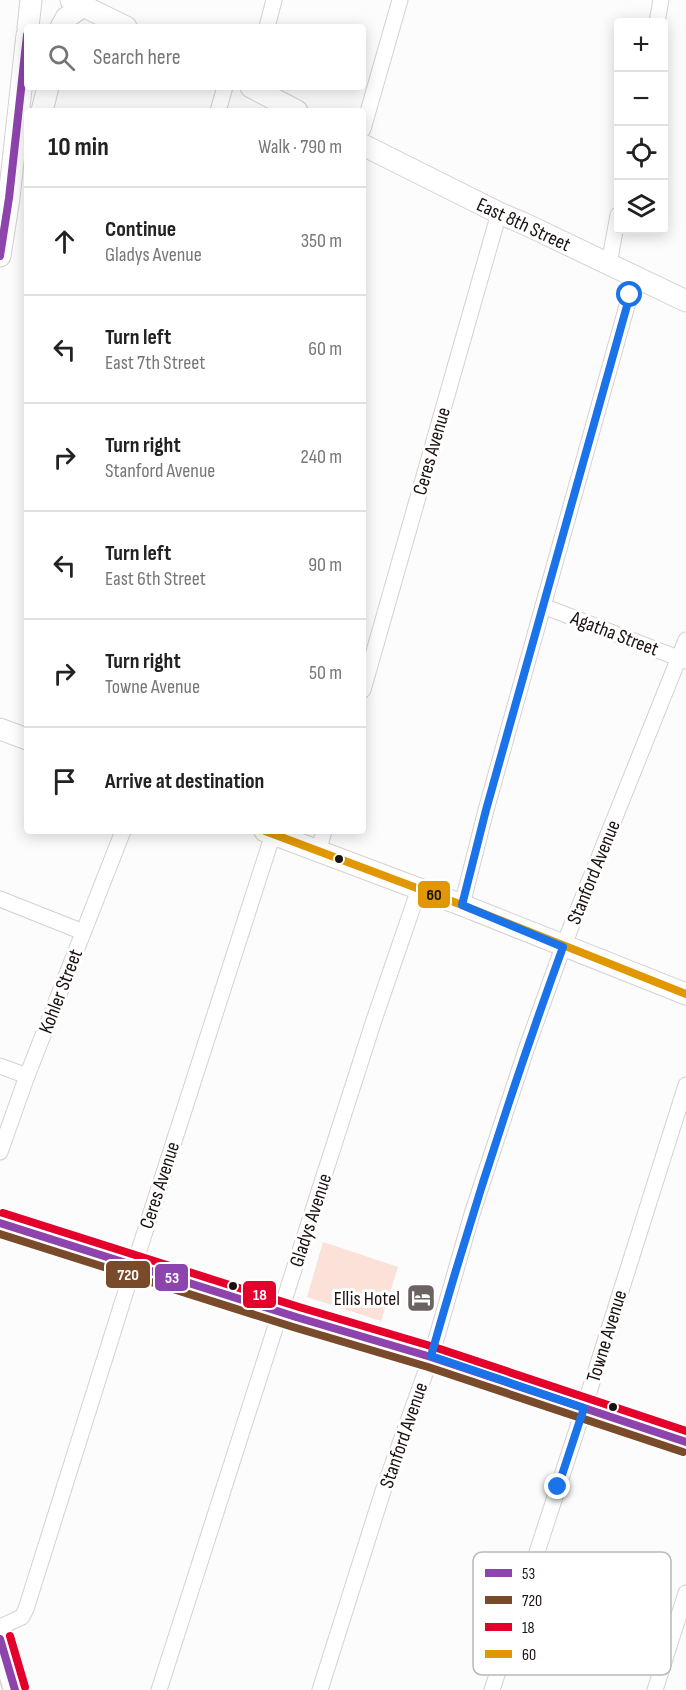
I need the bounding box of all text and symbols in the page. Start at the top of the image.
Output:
map controls [614,18,668,234]
button: + [614,18,668,72]
search box [24,24,366,90]
icon: search [45,41,78,74]
text: Search here [93,44,180,71]
button: − [614,72,668,126]
button: locate [614,126,668,180]
text: 10 min [48,132,109,163]
text: Walk · 790 m [258,135,342,159]
button: layers [614,180,668,234]
street label: East 8th Street [473,193,574,257]
text: Continue [105,216,176,243]
icon: ahead [48,225,81,258]
text: 350 m [301,229,342,253]
text: Gladys Avenue [105,243,202,267]
route start [616,281,642,307]
text: Turn left [105,324,171,351]
icon: left [48,333,81,366]
text: 60 m [308,337,342,361]
text: East 7th Street [105,351,205,375]
street label: Ceres Avenue [408,405,456,498]
text: Turn right [105,432,181,459]
icon: right [48,441,81,474]
text: 240 m [301,445,342,469]
text: Stanford Avenue [105,459,215,483]
text: Turn left [105,540,171,567]
icon: left [48,549,81,582]
text: 90 m [308,553,342,577]
text: East 6th Street [105,567,206,591]
street label: Agatha Street [566,606,662,662]
text: Turn right [105,648,181,675]
icon: right [48,657,81,690]
text: 50 m [309,661,342,685]
text: Towne Avenue [105,675,200,699]
icon: arrive [48,765,81,798]
text: Arrive at destination [105,768,264,795]
street label: Stanford Avenue [562,817,626,928]
unlabelled marker [333,853,345,865]
line badge: 60 [417,880,451,909]
text: 60 [426,886,442,905]
street label: Kohler Street [34,946,88,1037]
street label: Ceres Avenue [135,1139,185,1232]
street label: Gladys Avenue [285,1171,337,1270]
line badge: 720 [105,1260,151,1289]
line badge: 53 [154,1263,189,1292]
text: 720 [117,1266,139,1285]
text: 53 [165,1269,179,1288]
unlabelled marker [227,1280,239,1292]
line badge: 18 [242,1280,277,1309]
hotel icon: Ellis Hotel [405,1282,437,1314]
text: 18 [253,1286,267,1305]
place label: Ellis Hotel [334,1287,400,1311]
street label: Towne Avenue [582,1287,632,1385]
street label: Stanford Avenue [375,1379,433,1491]
unlabelled marker [607,1401,619,1413]
route end [544,1473,570,1499]
legend [473,1552,671,1675]
text: 53 [522,1565,535,1584]
text: 720 [522,1592,542,1611]
text: 18 [522,1619,535,1638]
text: 60 [522,1646,536,1665]

